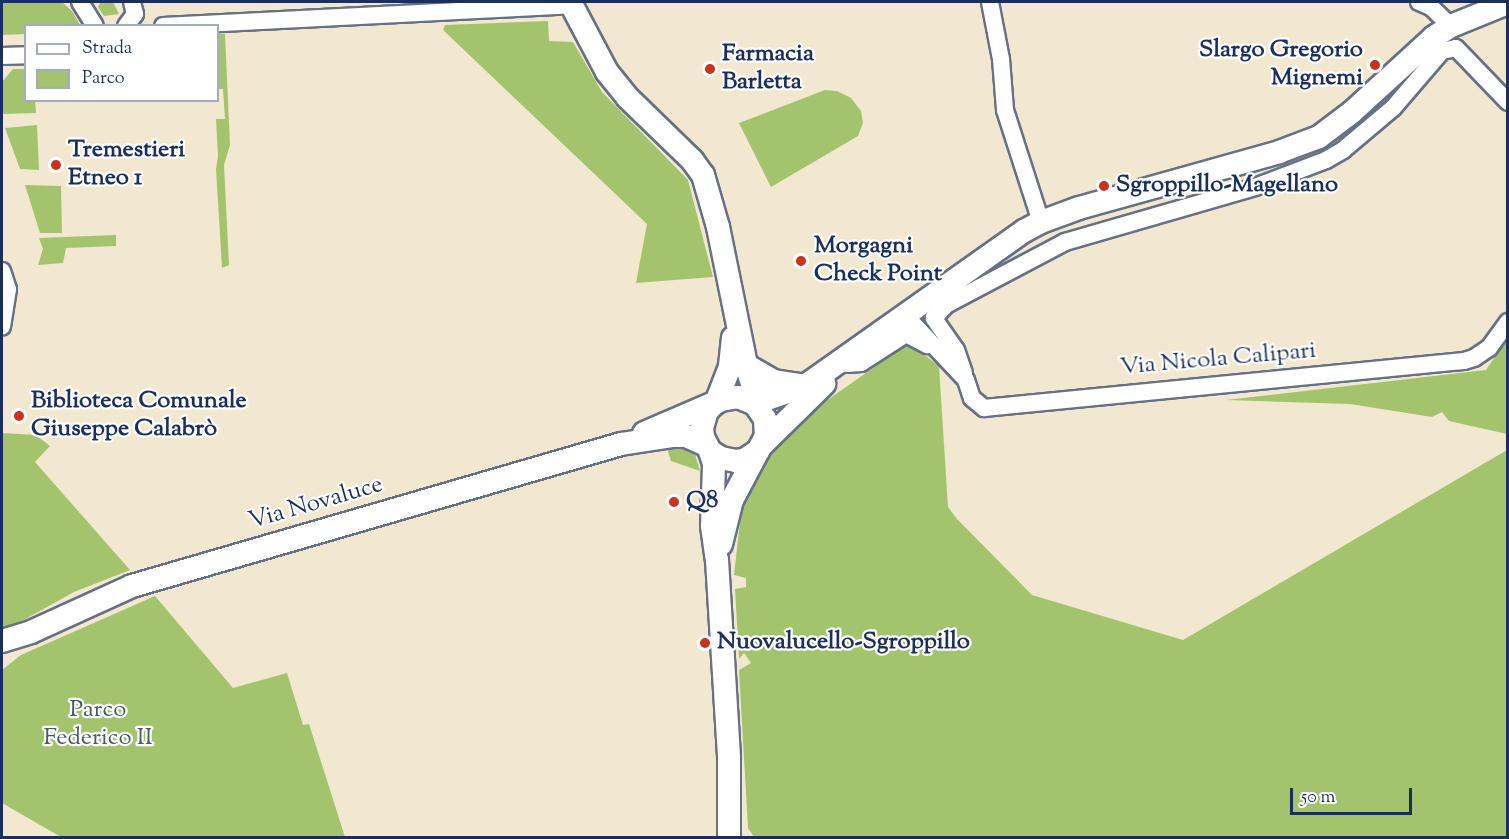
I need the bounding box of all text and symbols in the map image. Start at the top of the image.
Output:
legend [24,24,219,102]
text: Strada [82,36,132,62]
place label: Slargo Gregorio Mignemi [1199,37,1363,93]
place label: Farmacia Barletta [722,41,814,97]
marker: Slargo Gregorio Mignemi [1368,58,1382,72]
marker: Farmacia Barletta [703,62,717,76]
text: Parco [82,66,125,92]
place label: Tremestieri Etneo 1 [68,137,185,193]
marker: Tremestieri Etneo 1 [49,158,63,172]
place label: Sgroppillo-Magellano [1116,172,1338,200]
marker: Sgroppillo-Magellano [1097,179,1111,193]
place label: Morgagni Check Point [814,233,942,289]
marker: Morgagni Check Point [792,252,810,270]
street label: Via Nicola Calipari [1119,337,1317,383]
place label: Biblioteca Comunale Giuseppe Calabrò [31,388,247,444]
marker: Biblioteca Comunale Giuseppe Calabrò [12,409,26,423]
street label: Via Novaluce [246,471,386,537]
place label: Q8 [686,488,718,516]
marker: Q8 [667,495,681,509]
place label: Nuovalucello-Sgroppillo [717,629,970,657]
marker: Nuovalucello-Sgroppillo [698,636,712,650]
park label: Parco Federico II [43,697,153,753]
scale bar [1293,776,1414,814]
text: 50 m [1301,785,1335,811]

